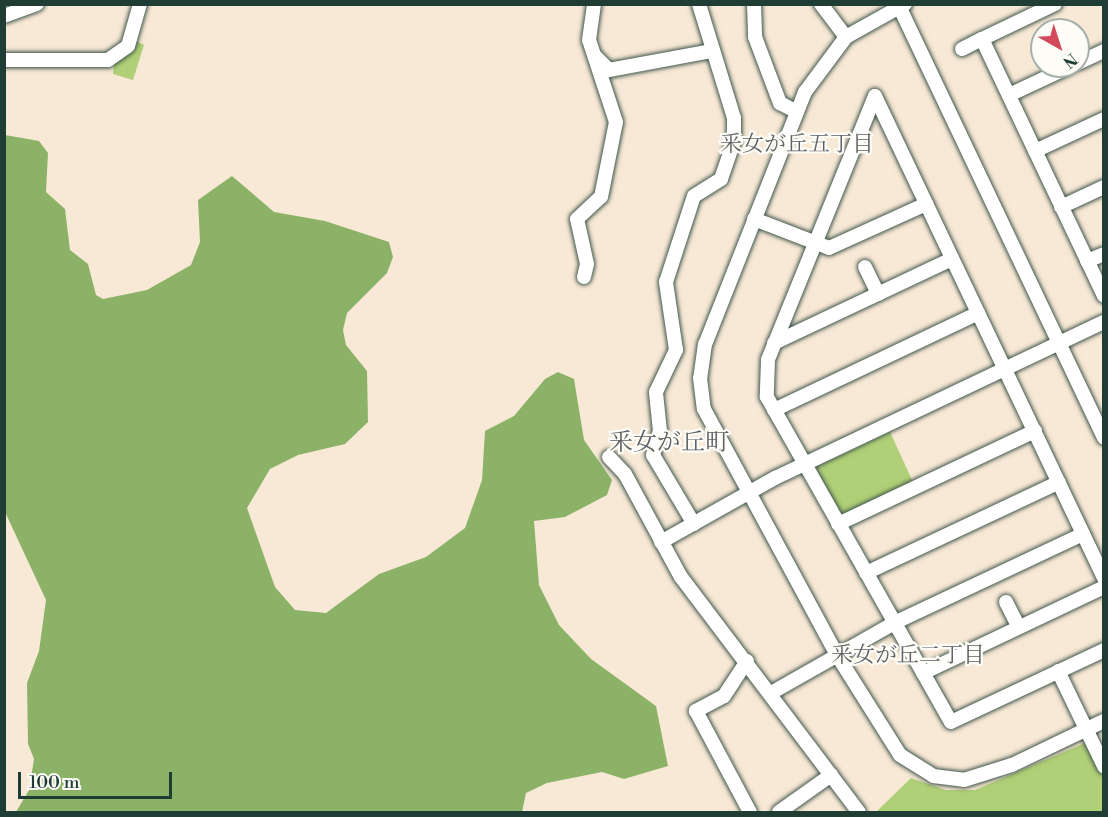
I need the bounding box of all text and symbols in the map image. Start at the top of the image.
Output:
north arrow [1030,18,1090,78]
text: N [1059,49,1081,72]
district label: 釆女が丘五丁目 [720,132,874,158]
district label: 釆女が丘町 [609,430,729,458]
district label: 釆女が丘二丁目 [831,643,985,669]
scale bar [21,760,176,798]
text: 100 m [29,771,80,794]

